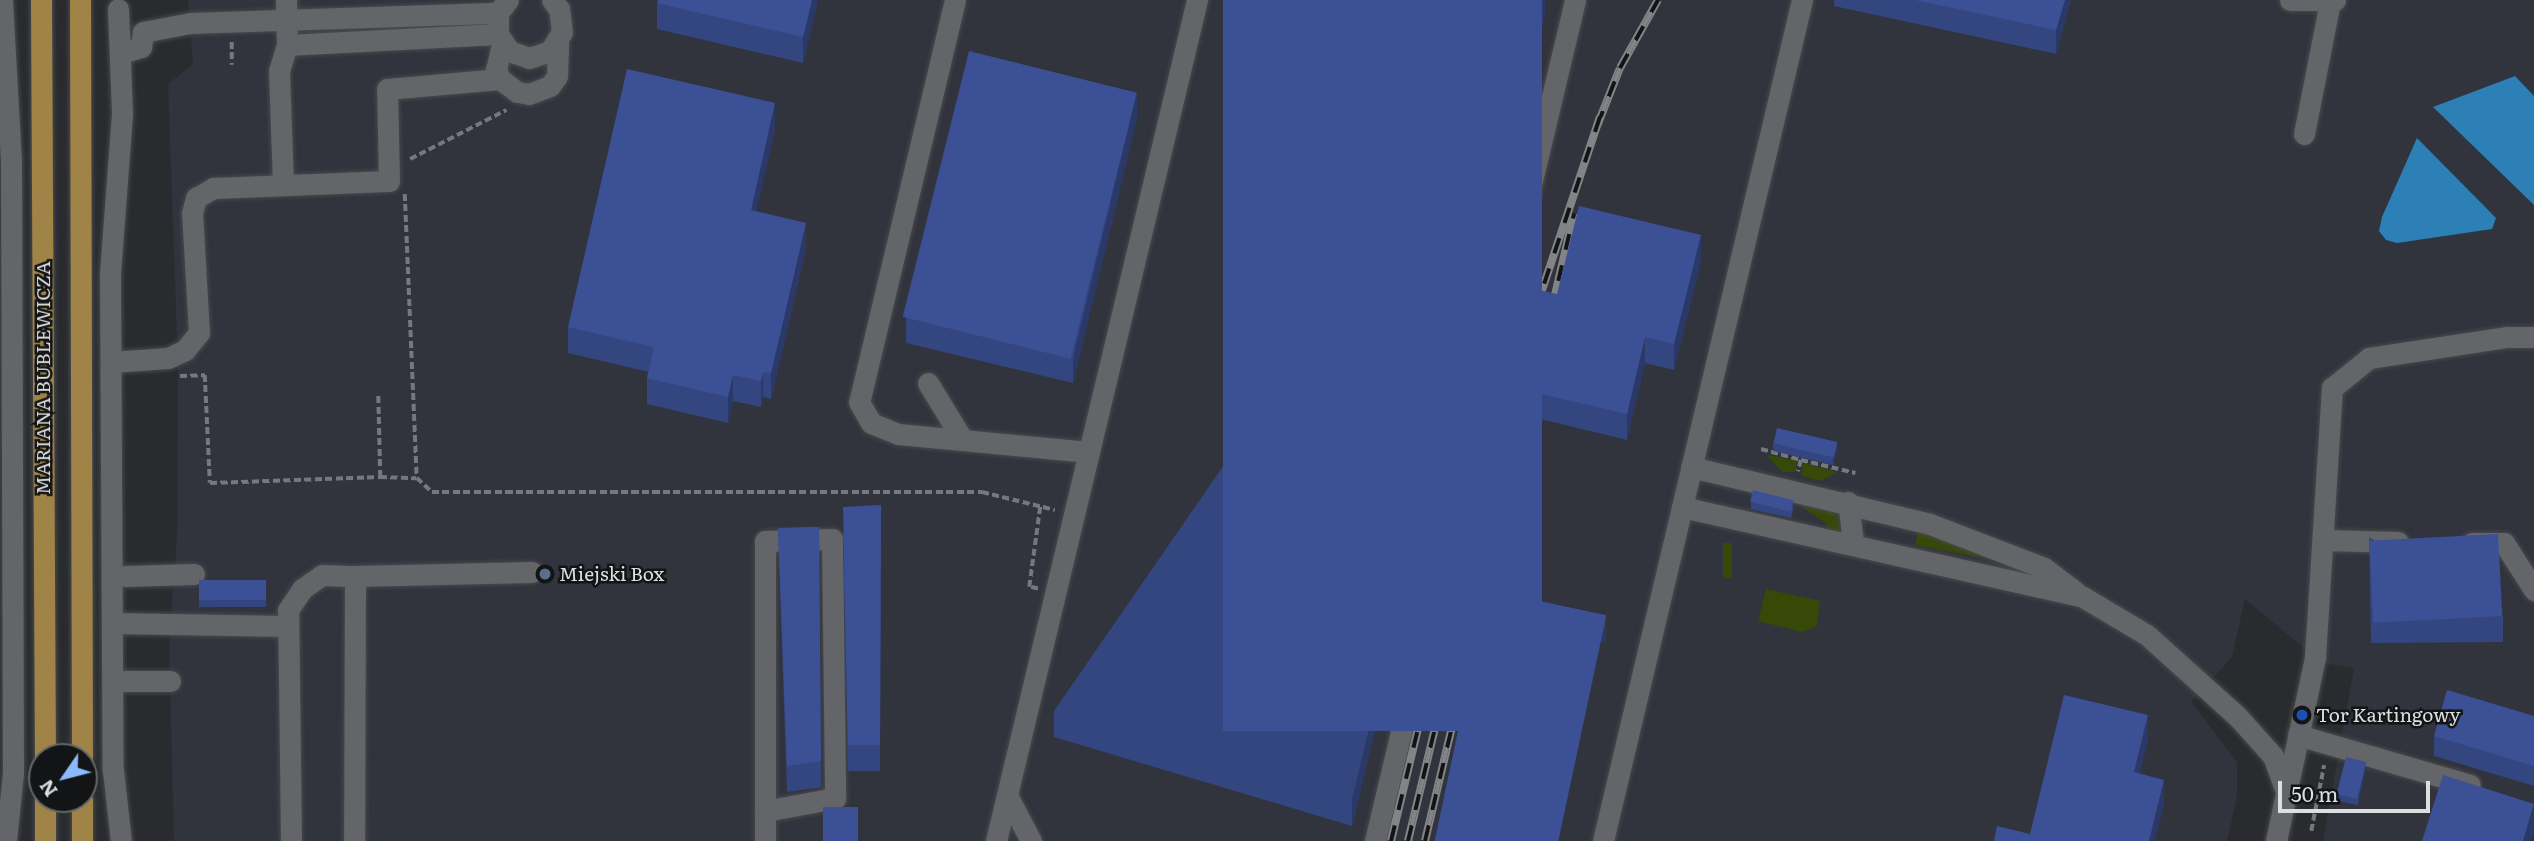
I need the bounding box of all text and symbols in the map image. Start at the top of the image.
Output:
street label: MARIANA BUBLEWICZA [32,261,54,495]
place label: Miejski Box [559,563,664,585]
marker: Miejski Box [537,566,553,582]
place label: Tor Kartingowy [2316,704,2461,726]
marker: Tor Kartingowy [2294,707,2310,723]
north arrow [28,743,98,813]
scale bar [2282,768,2434,812]
text: N [31,774,63,803]
text: 50 m [2291,777,2338,808]

